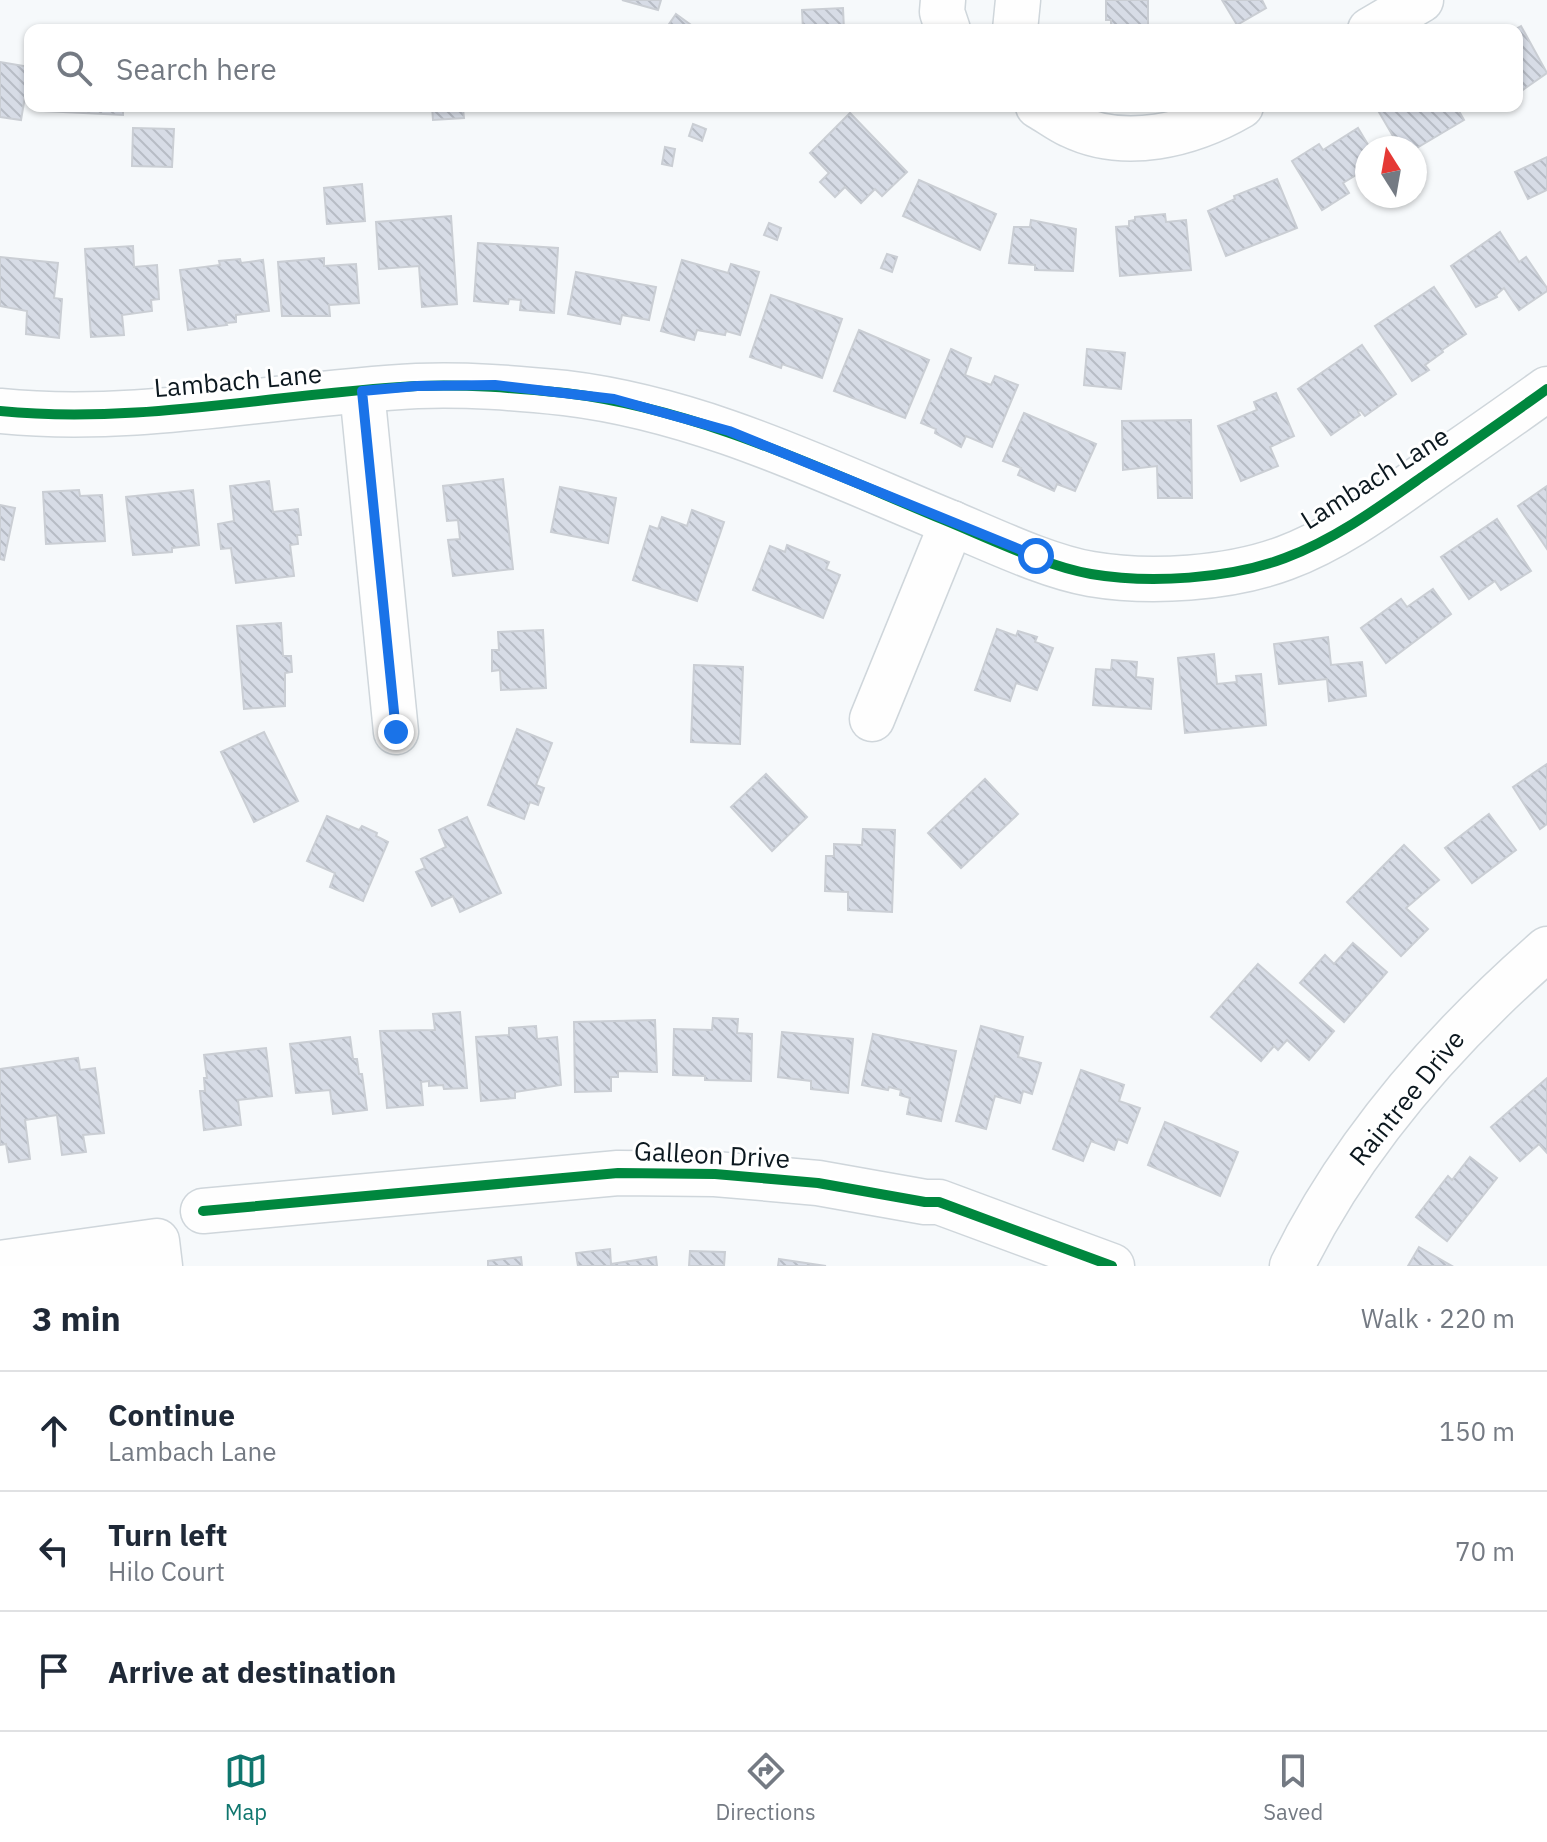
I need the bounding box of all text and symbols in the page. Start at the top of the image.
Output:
search box [24,24,1523,112]
icon: search [52,46,96,90]
text: Search here [116,49,277,88]
north arrow [1355,136,1427,208]
street label: Lambach Lane [153,356,323,404]
street label: Lambach Lane [1294,418,1455,536]
route start [1018,538,1054,574]
route end [378,714,414,750]
street label: Raintree Drive [1341,1023,1471,1172]
street label: Galleon Drive [633,1133,791,1175]
text: 3 min [32,1296,121,1340]
text: Walk · 220 m [1361,1301,1515,1335]
text: Continue [108,1395,235,1434]
icon: ahead [32,1409,76,1453]
text: 150 m [1439,1414,1515,1448]
text: Lambach Lane [108,1434,276,1468]
text: Turn left [108,1515,227,1554]
icon: left [32,1529,76,1573]
text: 70 m [1455,1534,1515,1568]
text: Hilo Court [108,1554,225,1588]
icon: arrive [32,1649,76,1693]
text: Arrive at destination [108,1652,396,1691]
tab: Map [224,1749,268,1826]
tab: Directions [716,1749,816,1826]
tab: Saved [1263,1749,1323,1826]

